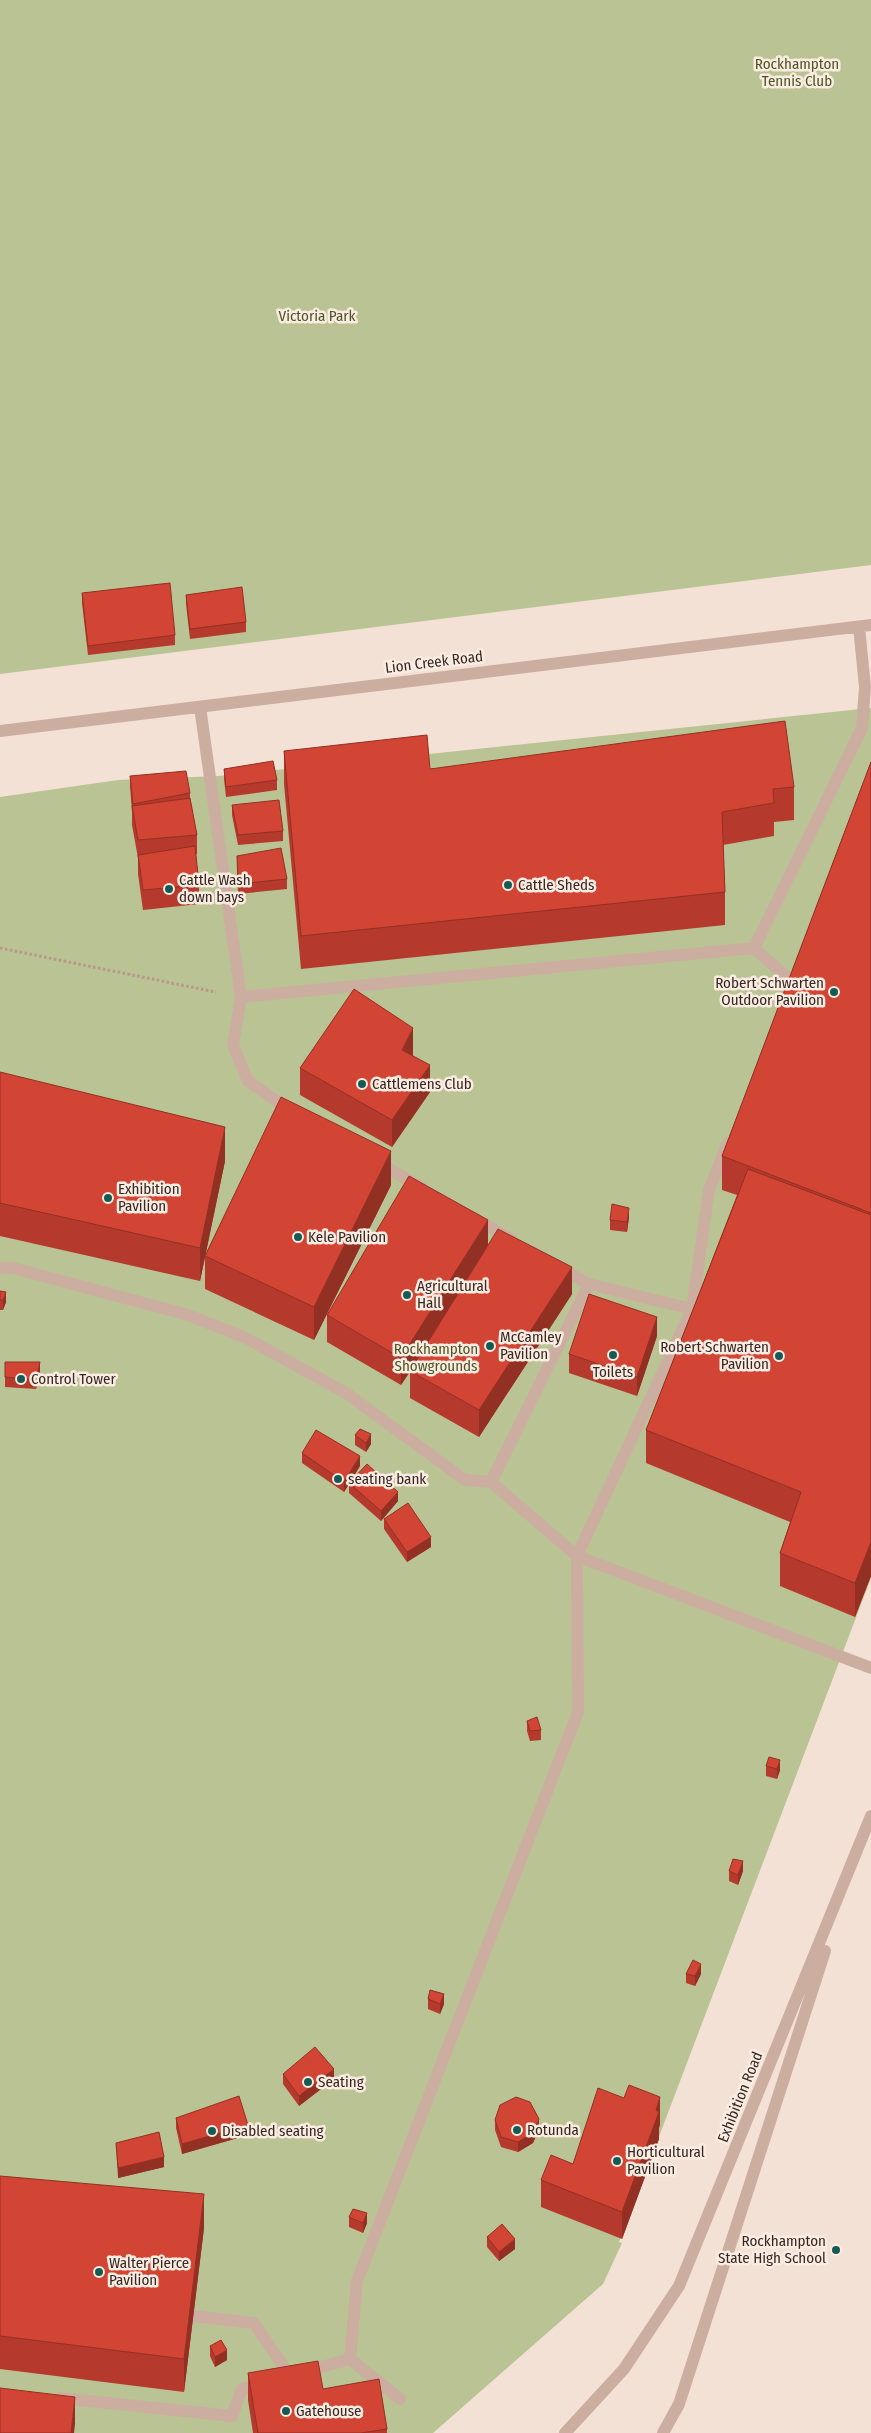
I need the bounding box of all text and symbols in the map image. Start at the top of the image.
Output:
park label: Rockhampton Tennis Club [755,55,839,90]
park label: Victoria Park [279,307,355,325]
street label: Lion Creek Road [384,647,484,677]
place label: Cattle Wash down bays [179,871,251,906]
place label: Cattle Sheds [518,876,595,894]
marker: Cattle Sheds [502,879,514,891]
marker: Cattle Wash down bays [163,883,175,895]
place label: Robert Schwarten Outdoor Pavilion [715,974,824,1009]
marker: Robert Schwarten Outdoor Pavilion [828,986,840,998]
place label: Cattlemens Club [372,1075,472,1093]
marker: Cattlemens Club [356,1078,368,1090]
place label: Exhibition Pavilion [118,1180,180,1215]
marker: Exhibition Pavilion [102,1192,114,1204]
place label: Kele Pavilion [308,1228,386,1246]
marker: Kele Pavilion [292,1231,304,1243]
place label: Agricultural Hall [417,1277,488,1312]
marker: Agricultural Hall [401,1289,413,1301]
place label: McCamley Pavilion [500,1328,562,1363]
place label: Robert Schwarten Pavilion [660,1338,769,1373]
park label: Rockhampton Showgrounds [394,1340,478,1375]
marker: McCamley Pavilion [484,1340,496,1352]
marker: Toilets [607,1349,619,1361]
marker: Robert Schwarten Pavilion [773,1350,785,1362]
place label: Toilets [593,1363,633,1381]
place label: Control Tower [31,1370,116,1388]
marker: Control Tower [15,1373,27,1385]
place label: seating bank [348,1470,426,1488]
marker: seating bank [332,1473,344,1485]
street label: Exhibition Road [714,2049,766,2145]
place label: Seating [318,2073,364,2091]
marker: Seating [302,2076,314,2088]
place label: Rotunda [527,2121,579,2139]
place label: Disabled seating [222,2122,324,2140]
marker: Rotunda [511,2124,523,2136]
marker: Disabled seating [206,2125,218,2137]
place label: Horticultural Pavilion [627,2143,705,2178]
marker: Horticultural Pavilion [611,2155,623,2167]
place label: Rockhampton State High School [718,2232,826,2267]
marker: Rockhampton State High School [830,2244,842,2256]
place label: Walter Pierce Pavilion [109,2254,189,2289]
marker: Walter Pierce Pavilion [93,2266,105,2278]
place label: Gatehouse [296,2402,362,2420]
marker: Gatehouse [280,2405,292,2417]

